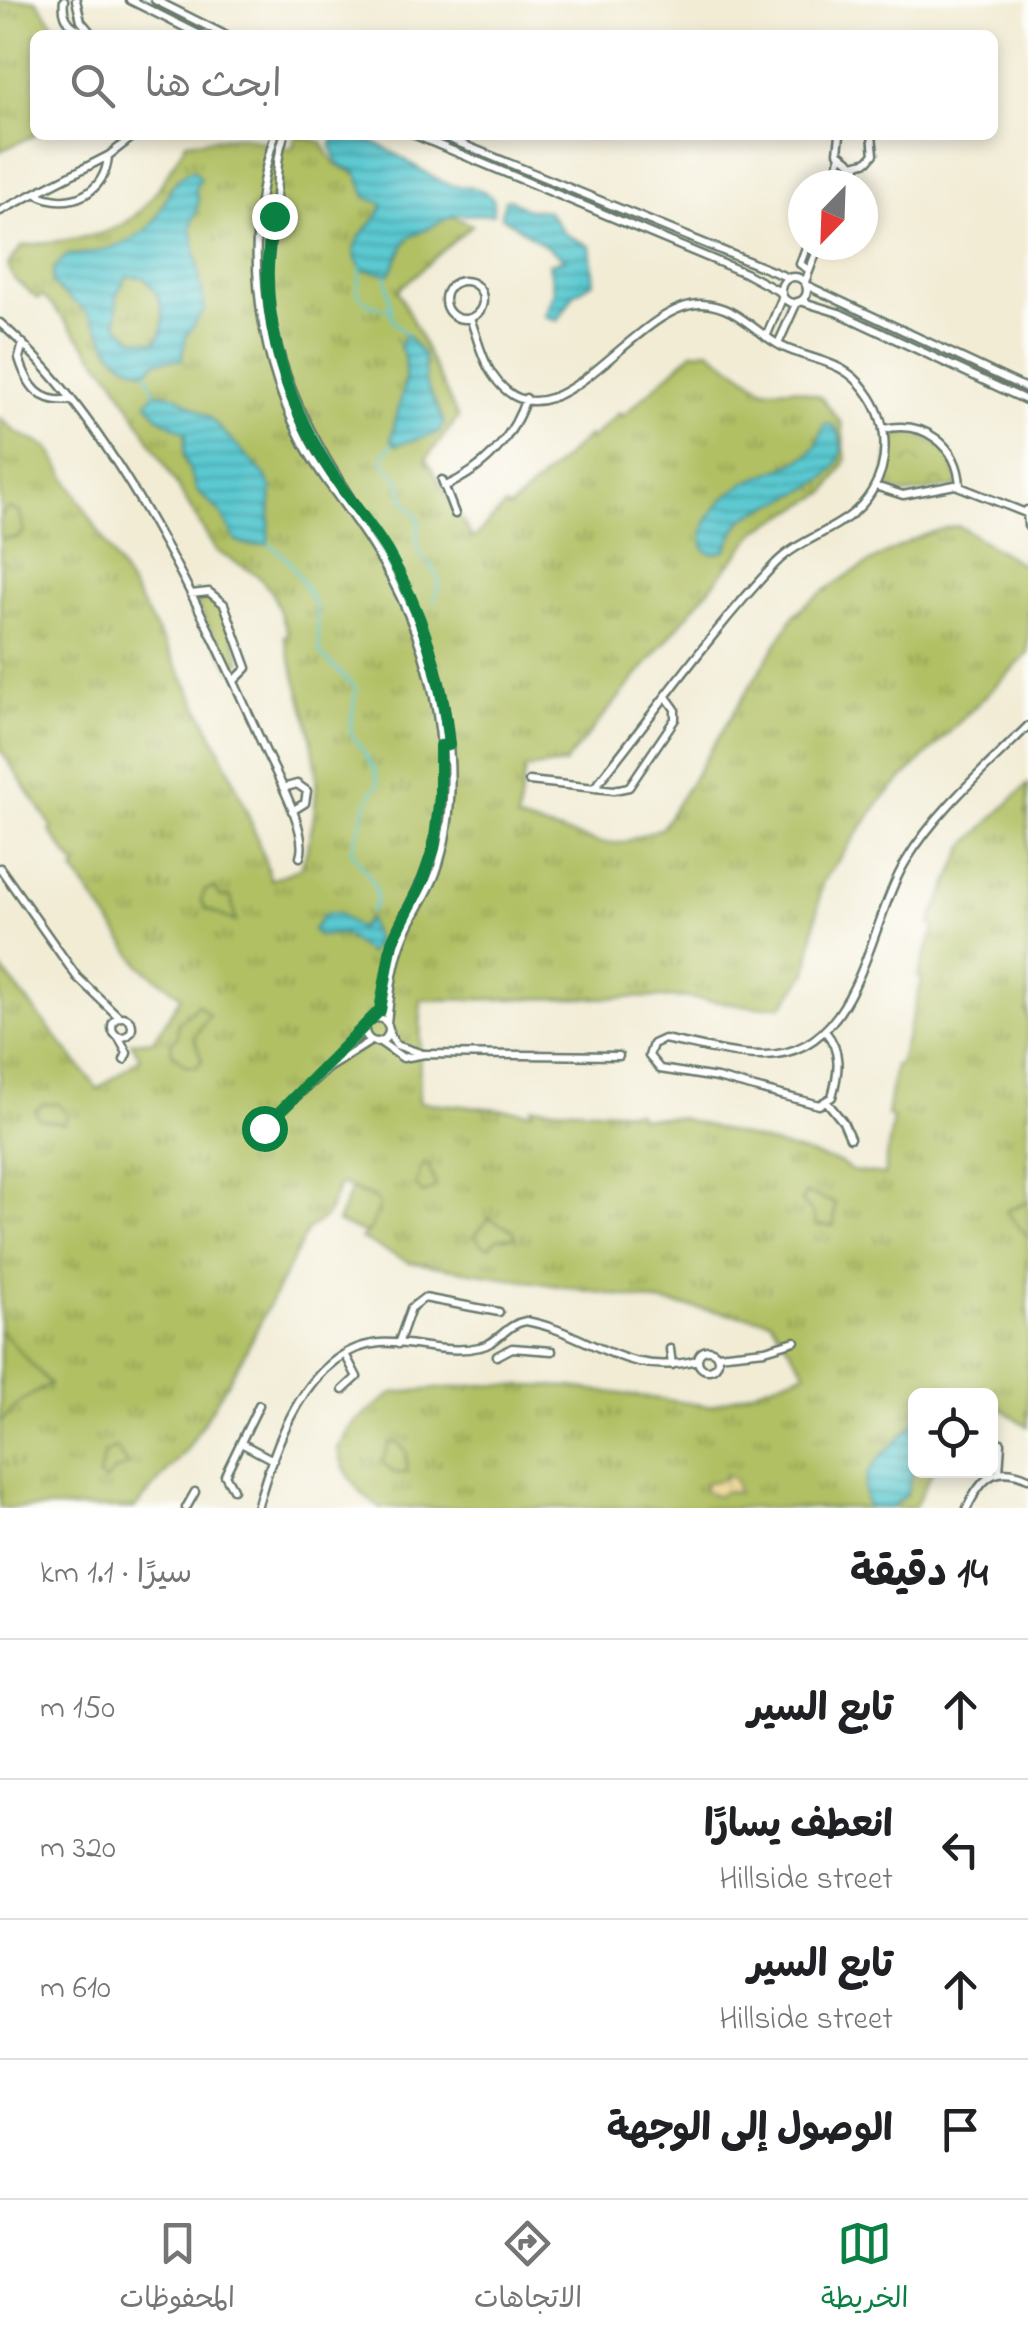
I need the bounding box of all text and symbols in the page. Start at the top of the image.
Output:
search box [30,30,998,140]
icon: search [65,58,120,113]
text: ابحث هنا [145,59,282,115]
north arrow [788,170,878,260]
route end [252,194,298,240]
route start [242,1106,288,1152]
map controls [908,1388,998,1478]
button: locate [908,1388,998,1478]
text: 14 دقيقة [850,1544,988,1605]
text: سيرًا · 1.1 km [40,1551,192,1598]
icon: ahead [933,1682,988,1737]
text: تابع السير [748,1683,893,1739]
text: 150 m [40,1686,115,1733]
text: انعطف يسارًا [704,1799,893,1855]
icon: left [933,1822,988,1877]
text: 320 m [40,1826,116,1873]
text: Hillside street [719,1857,893,1904]
text: تابع السير [748,1939,893,1995]
icon: ahead [933,1962,988,2017]
text: 610 m [40,1966,111,2013]
text: Hillside street [719,1997,893,2044]
icon: arrive [933,2102,988,2157]
text: الوصول إلى الوجهة [607,2103,893,2159]
tab: المحفوظات [120,2216,235,2322]
tab: الاتجاهات [474,2216,582,2322]
tab: الخريطة [821,2216,908,2322]

